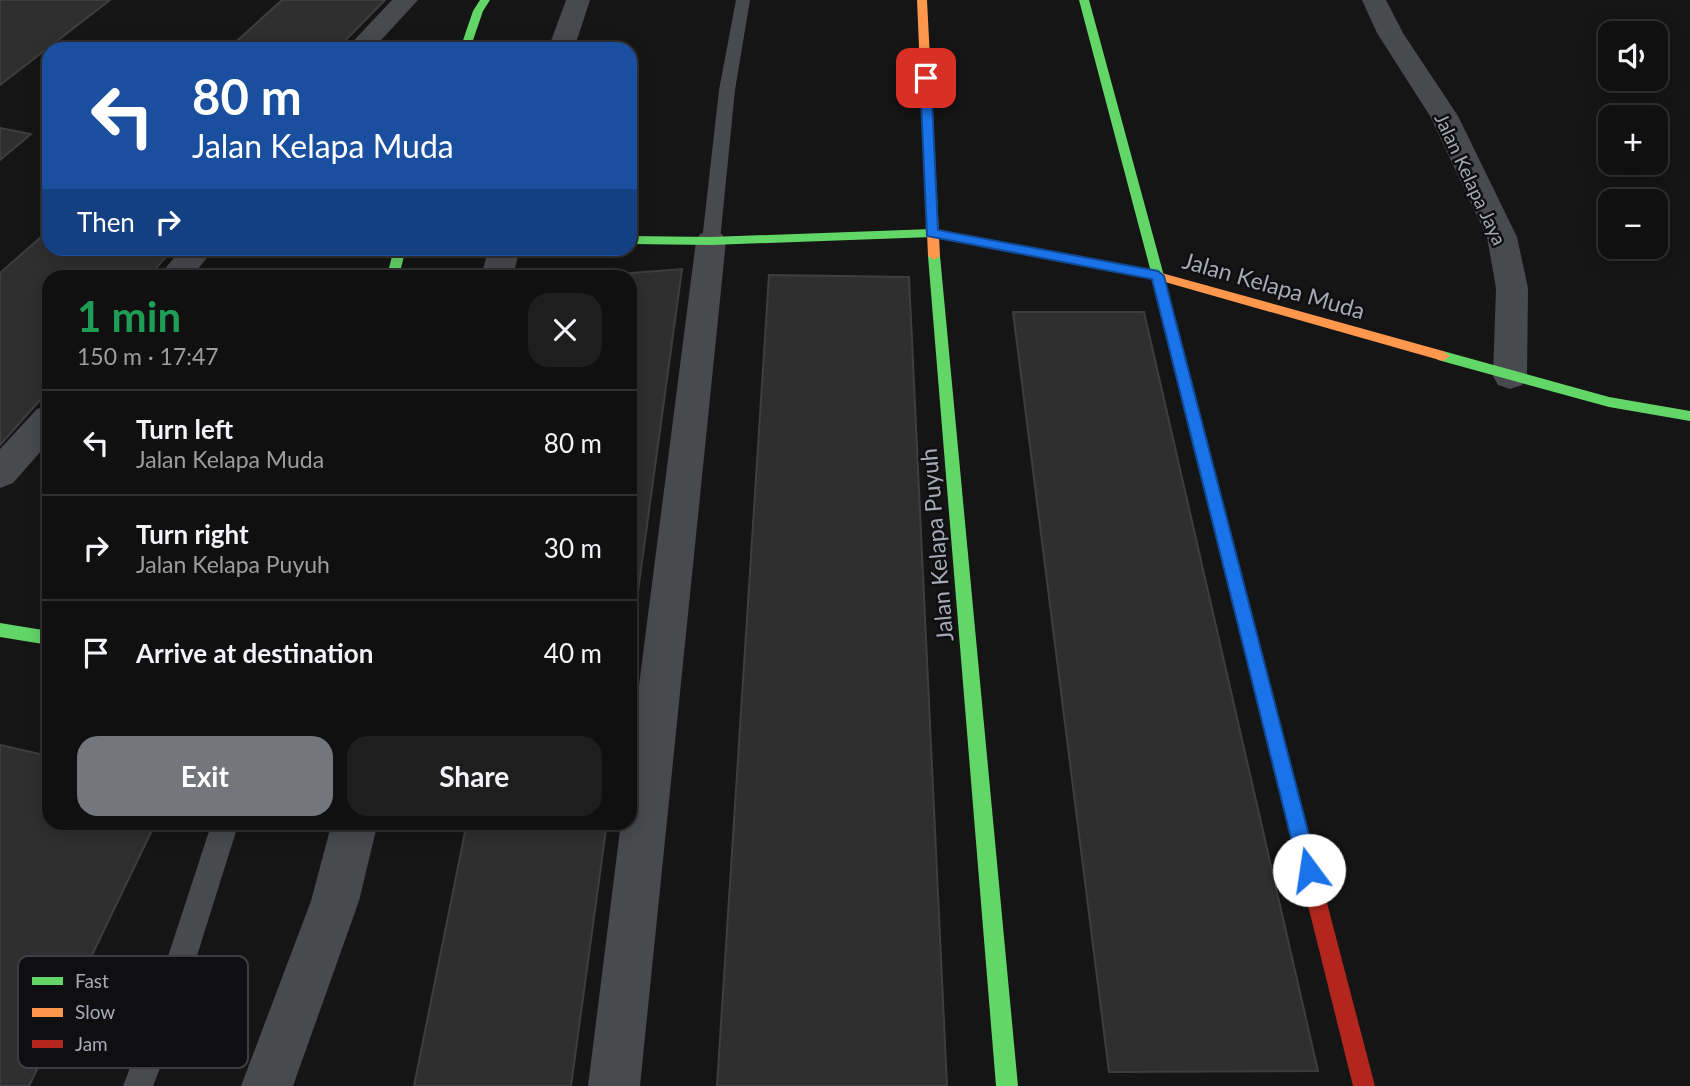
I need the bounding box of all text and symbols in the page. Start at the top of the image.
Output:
map controls [1598,21,1668,259]
button: sound [1598,21,1668,91]
pin [896,48,956,108]
icon: arrive [907,59,945,97]
text: 80 m [192,67,302,125]
icon: left [77,70,168,161]
button: + [1598,105,1668,175]
street label: Jalan Kelapa Jaya [1430,110,1512,248]
text: Jalan Kelapa Muda [192,126,454,165]
button: − [1598,189,1668,259]
icon: right [149,203,187,241]
text: Then [77,206,135,238]
street label: Jalan Kelapa Muda [1180,246,1368,324]
text: 1 min [77,291,181,341]
button: close [528,293,602,367]
text: 150 m · 17:47 [77,342,219,370]
text: Turn left [136,413,233,445]
icon: left [77,424,115,462]
text: 80 m [544,427,602,459]
text: Jalan Kelapa Muda [136,445,324,473]
street label: Jalan Kelapa Puyuh [914,447,958,643]
text: Turn right [136,518,249,550]
icon: right [77,529,115,567]
text: 30 m [544,532,602,564]
text: Jalan Kelapa Puyuh [136,550,330,578]
icon: arrive [77,634,115,672]
text: Arrive at destination [136,637,373,669]
text: 40 m [544,637,602,669]
button: Exit [77,736,333,816]
button: Share [347,736,602,816]
position arrow [1272,833,1346,907]
legend [18,956,248,1068]
text: Fast [75,969,109,992]
text: Slow [75,1000,115,1023]
text: Jam [75,1032,108,1055]

